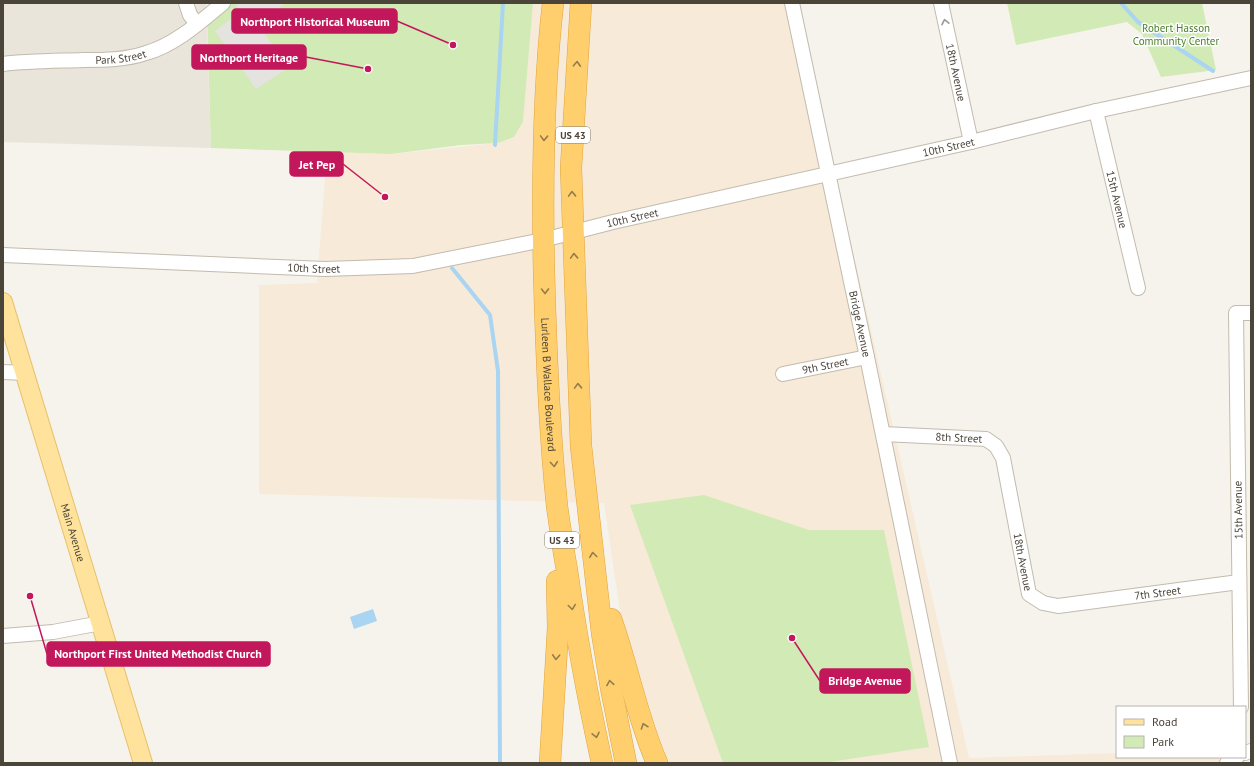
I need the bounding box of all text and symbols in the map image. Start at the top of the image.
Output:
callout: Northport Historical Museum [232,9,397,33]
text: Northport Historical Museum [240,14,390,29]
one-way arrow [941,19,949,25]
park label: Robert Hasson Community Center [1133,21,1219,48]
street label: 18th Avenue [943,42,969,103]
callout: Northport Heritage [192,45,306,69]
street label: Park Street [95,46,148,67]
text: Northport Heritage [200,50,298,65]
one-way arrow [573,61,582,67]
road number: US 43 [556,127,590,143]
street label: 10th Street [921,134,976,160]
one-way arrow [540,135,549,141]
callout: Jet Pep [290,152,343,176]
text: Jet Pep [298,157,336,172]
street label: 15th Avenue [1103,169,1131,230]
one-way arrow [567,191,576,197]
street label: 10th Street [605,205,660,230]
one-way arrow [569,253,578,259]
street label: 10th Street [287,260,341,276]
one-way arrow [540,288,549,294]
street label: Bridge Avenue [846,289,874,359]
street label: Lurleen B Wallace Boulevard [538,317,559,452]
street label: 9th Street [801,354,850,377]
one-way arrow [574,383,583,389]
street label: 8th Street [935,430,983,446]
one-way arrow [549,461,558,467]
street label: 15th Avenue [1230,480,1246,539]
street label: Main Avenue [58,502,89,564]
road number: US 43 [545,532,579,548]
street label: 18th Avenue [1010,532,1035,592]
one-way arrow [589,552,598,558]
street label: 7th Street [1134,583,1182,603]
one-way arrow [567,604,576,610]
callout: Northport First United Methodist Church [47,642,270,666]
text: Northport First United Methodist Church [54,646,262,661]
one-way arrow [552,655,560,661]
callout: Bridge Avenue [820,669,910,693]
text: Bridge Avenue [828,673,902,688]
one-way arrow [607,680,615,687]
legend [1116,706,1246,758]
text: Road [1152,714,1177,729]
one-way arrow [640,723,649,730]
one-way arrow [591,732,599,738]
text: Park [1152,734,1174,749]

